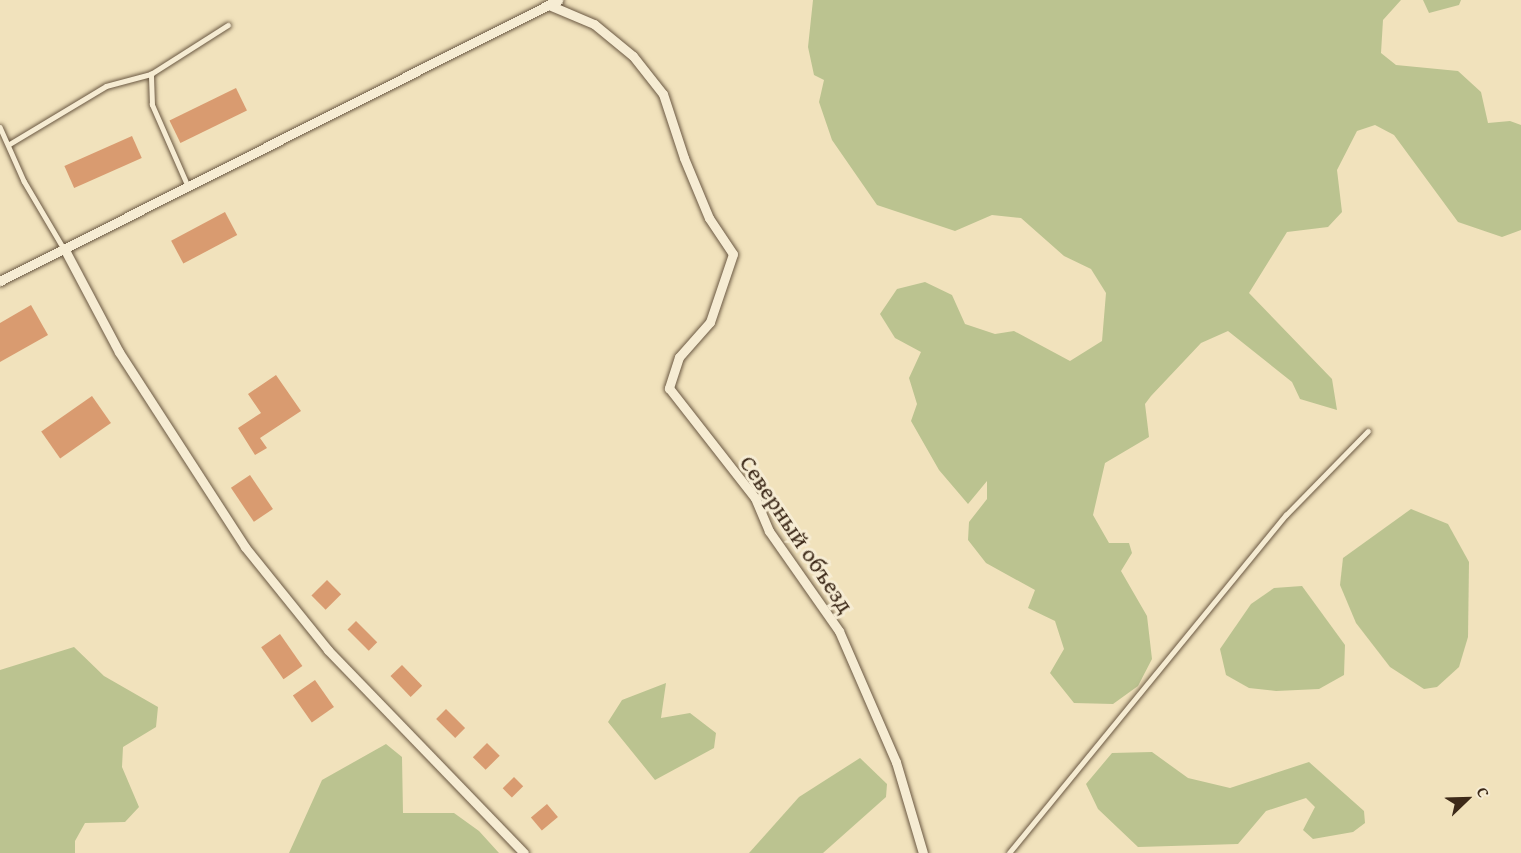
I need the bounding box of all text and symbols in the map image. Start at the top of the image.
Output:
street label: Северный объезд [734,450,860,618]
north arrow [1437,769,1497,829]
text: С [1471,783,1496,801]

